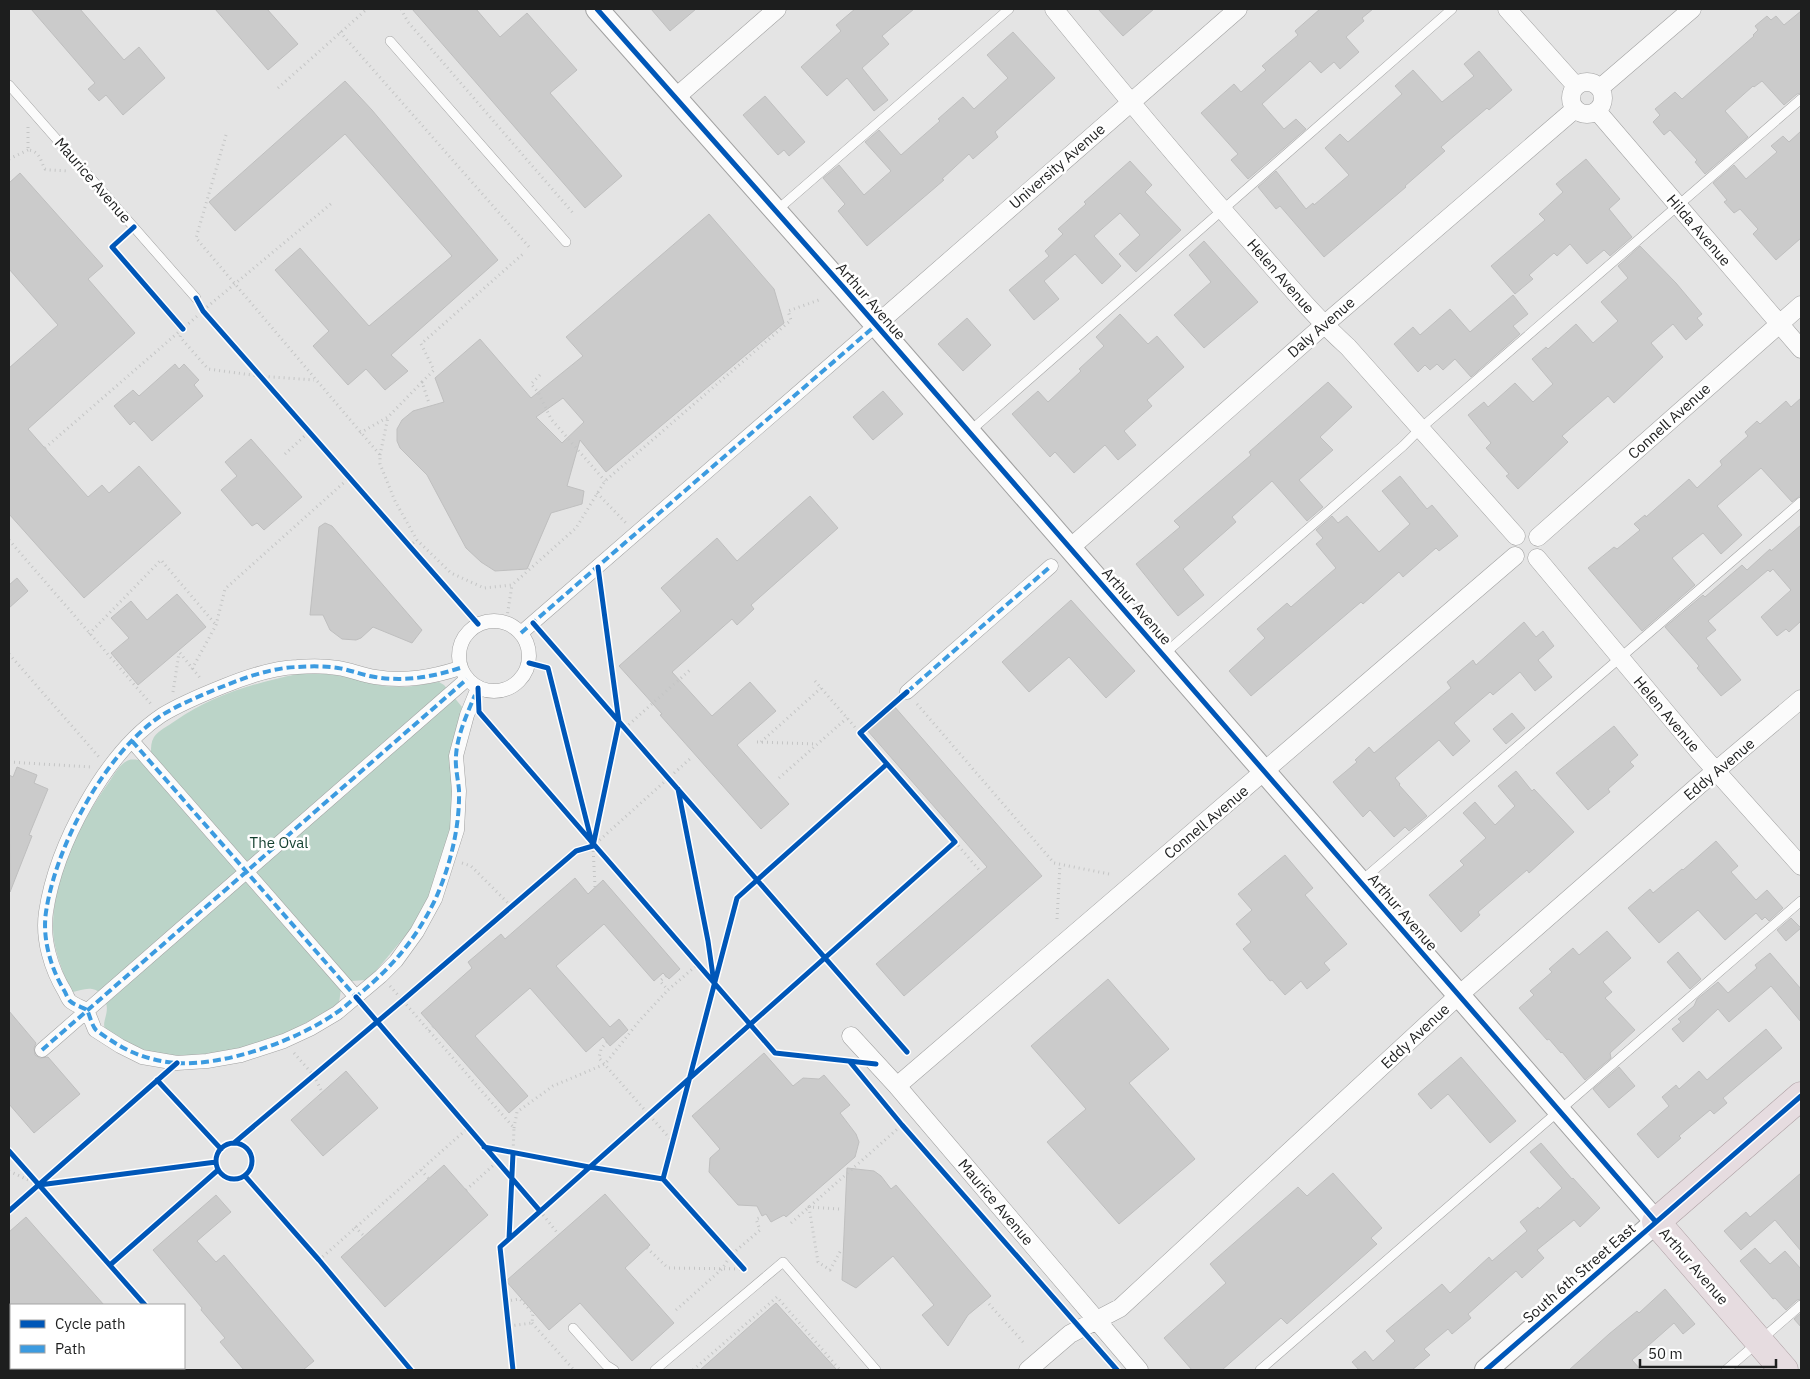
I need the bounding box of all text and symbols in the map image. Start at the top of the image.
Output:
street label: University Avenue [1005,119,1109,213]
street label: Maurice Avenue [51,133,135,227]
street label: Hilda Avenue [1663,190,1735,270]
street label: Helen Avenue [1243,235,1319,317]
street label: Arthur Avenue [832,258,910,344]
street label: Daly Avenue [1283,293,1359,361]
street label: Connell Avenue [1624,379,1714,463]
street label: Arthur Avenue [1098,563,1176,649]
street label: Helen Avenue [1630,672,1704,756]
street label: Eddy Avenue [1680,734,1758,804]
street label: Connell Avenue [1160,781,1252,863]
park label: The Oval [250,833,308,852]
street label: Arthur Avenue [1364,869,1442,955]
street label: Eddy Avenue [1377,999,1453,1073]
street label: Maurice Avenue [954,1155,1038,1249]
street label: South 6th Street East [1519,1219,1639,1327]
street label: Arthur Avenue [1655,1223,1733,1309]
legend [10,1304,185,1369]
text: Cycle path [55,1314,126,1333]
scale bar [1640,1336,1776,1368]
text: Path [55,1339,86,1358]
text: 50 m [1648,1344,1683,1363]

